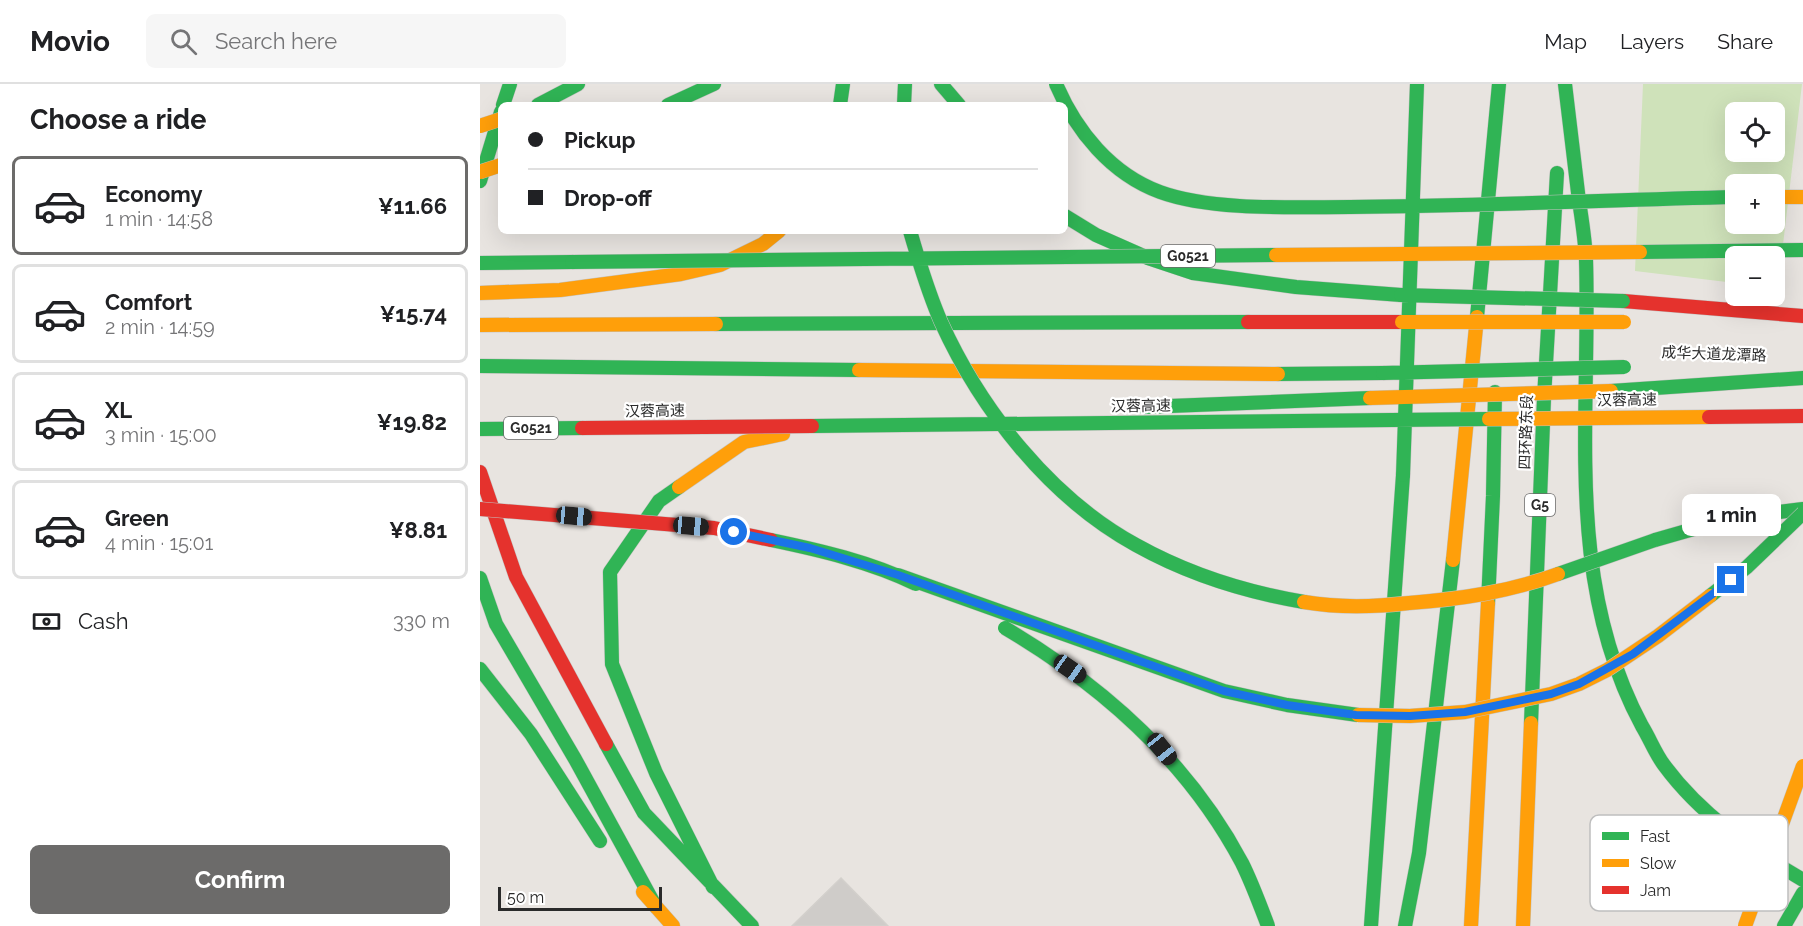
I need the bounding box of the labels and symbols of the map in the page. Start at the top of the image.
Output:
road number: G0521 [1161,245,1215,267]
street label: 成华大道龙潭路 [1661,343,1767,365]
street label: 汉蓉高速 [1597,390,1657,410]
street label: 四环路东段 [1516,394,1536,470]
street label: 汉蓉高速 [1111,396,1171,416]
street label: 汉蓉高速 [625,401,685,421]
road number: G0521 [504,417,558,439]
callout: 1 min [1682,493,1780,535]
road number: G5 [1525,494,1555,516]
car [555,505,593,527]
car [672,515,710,537]
route start [720,518,747,545]
route end [1717,566,1744,593]
car [1050,651,1090,687]
car [1144,729,1180,769]
legend [1590,815,1788,911]
text: Fast [1640,827,1671,846]
text: Slow [1640,854,1676,873]
text: Jam [1640,881,1671,900]
scale bar [498,884,662,912]

